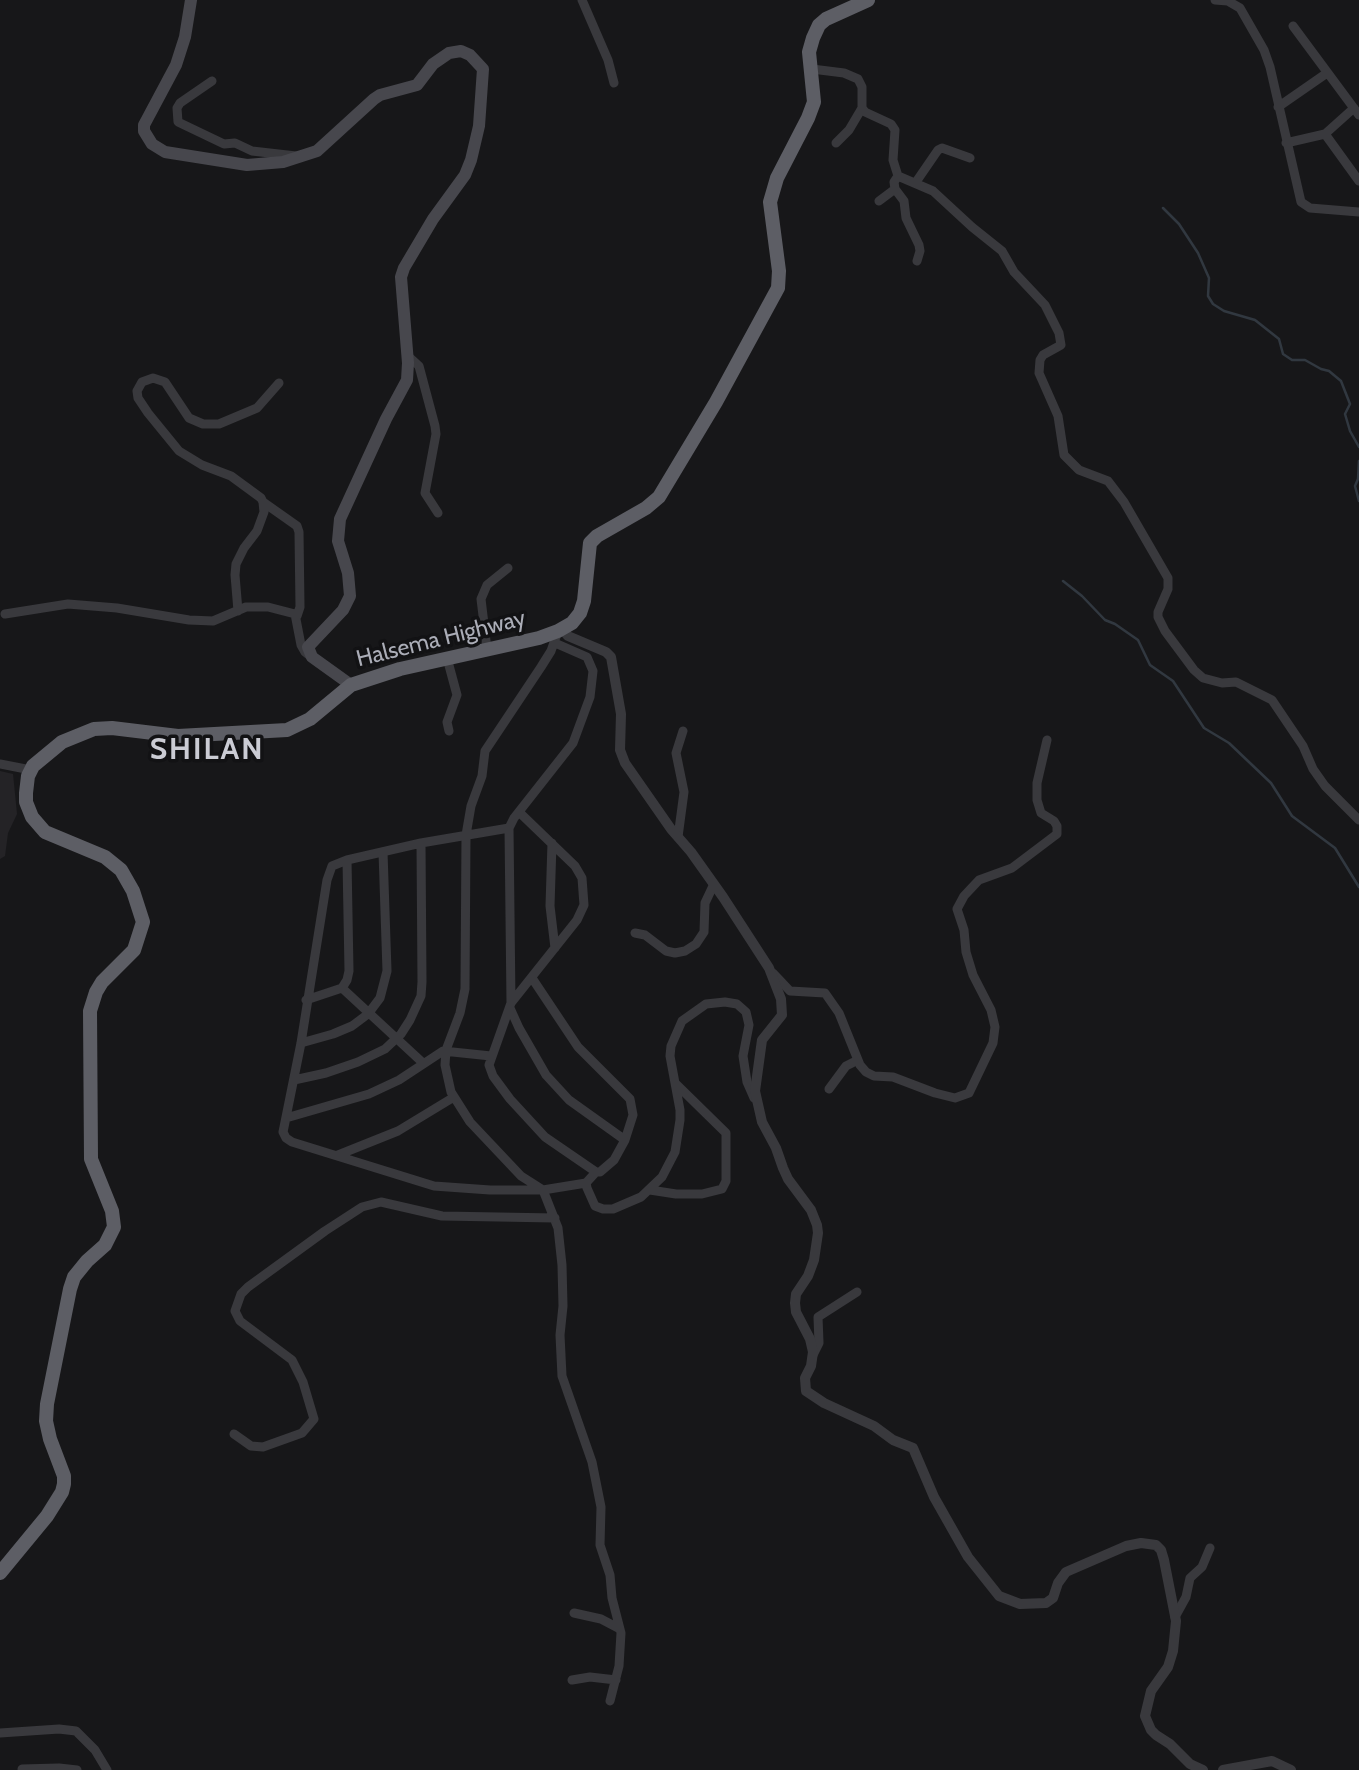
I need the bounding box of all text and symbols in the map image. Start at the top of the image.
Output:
street label: Halsema Highway [353,605,529,673]
district label: SHILAN [150,732,264,768]

